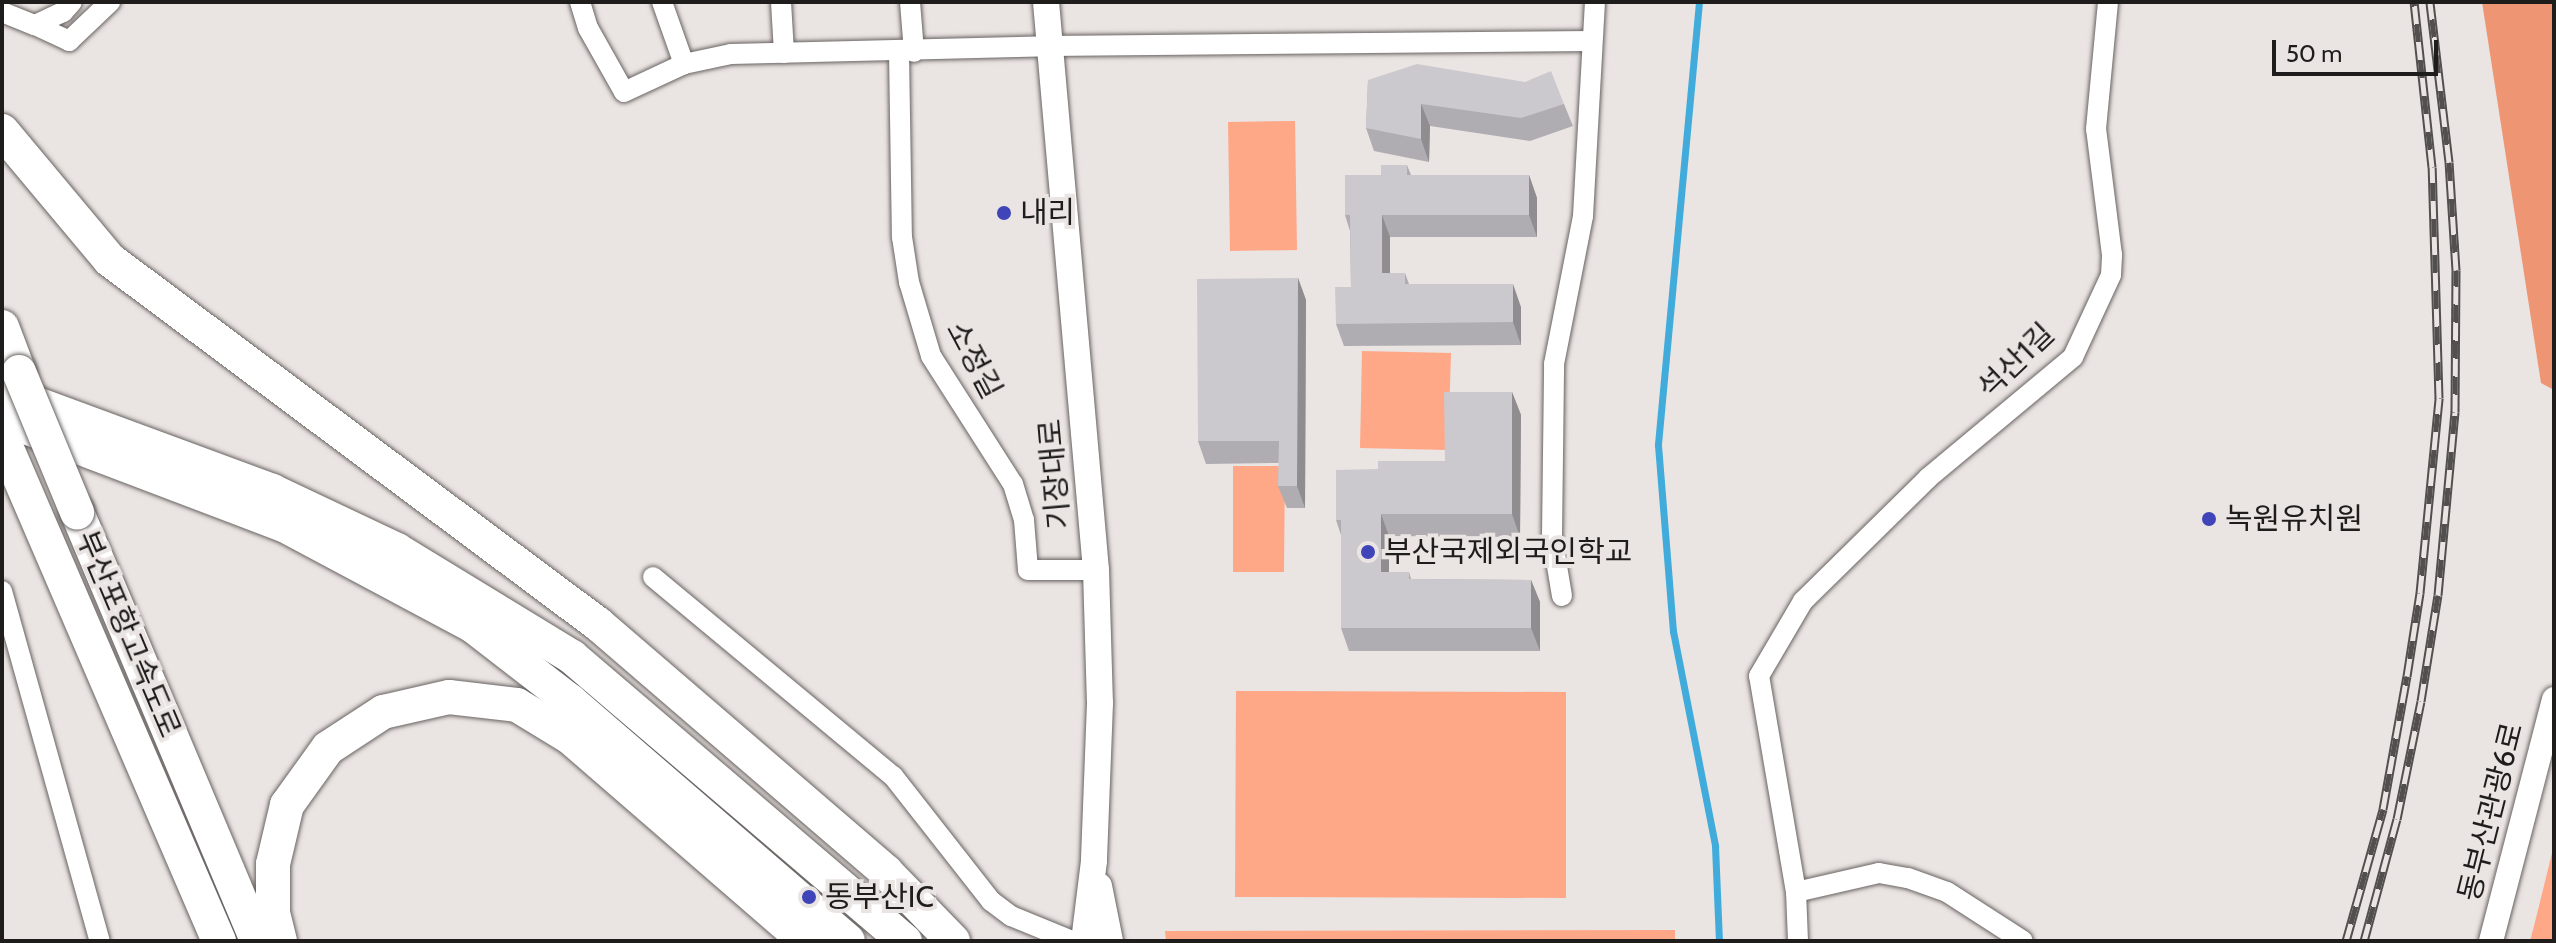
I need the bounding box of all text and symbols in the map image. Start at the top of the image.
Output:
scale bar [2276,24,2442,74]
text: 50 m [2286,39,2342,68]
place label: 내리 [1020,195,1075,231]
marker: 내리 [995,204,1013,222]
street label: 소정길 [939,315,1009,405]
street label: 석산1길 [1970,316,2062,406]
street label: 기장대로 [1032,417,1078,531]
place label: 녹원유치원 [2225,501,2363,537]
marker: 녹원유치원 [2200,510,2218,528]
street label: 부산포항고속도로 [68,525,188,743]
place label: 부산국제외국인학교 [1384,534,1632,570]
marker: 부산국제외국인학교 [1359,543,1377,561]
street label: 동부산관광6로 [2451,719,2531,905]
place label: 동부산IC [825,879,934,915]
marker: 동부산IC [800,888,818,906]

